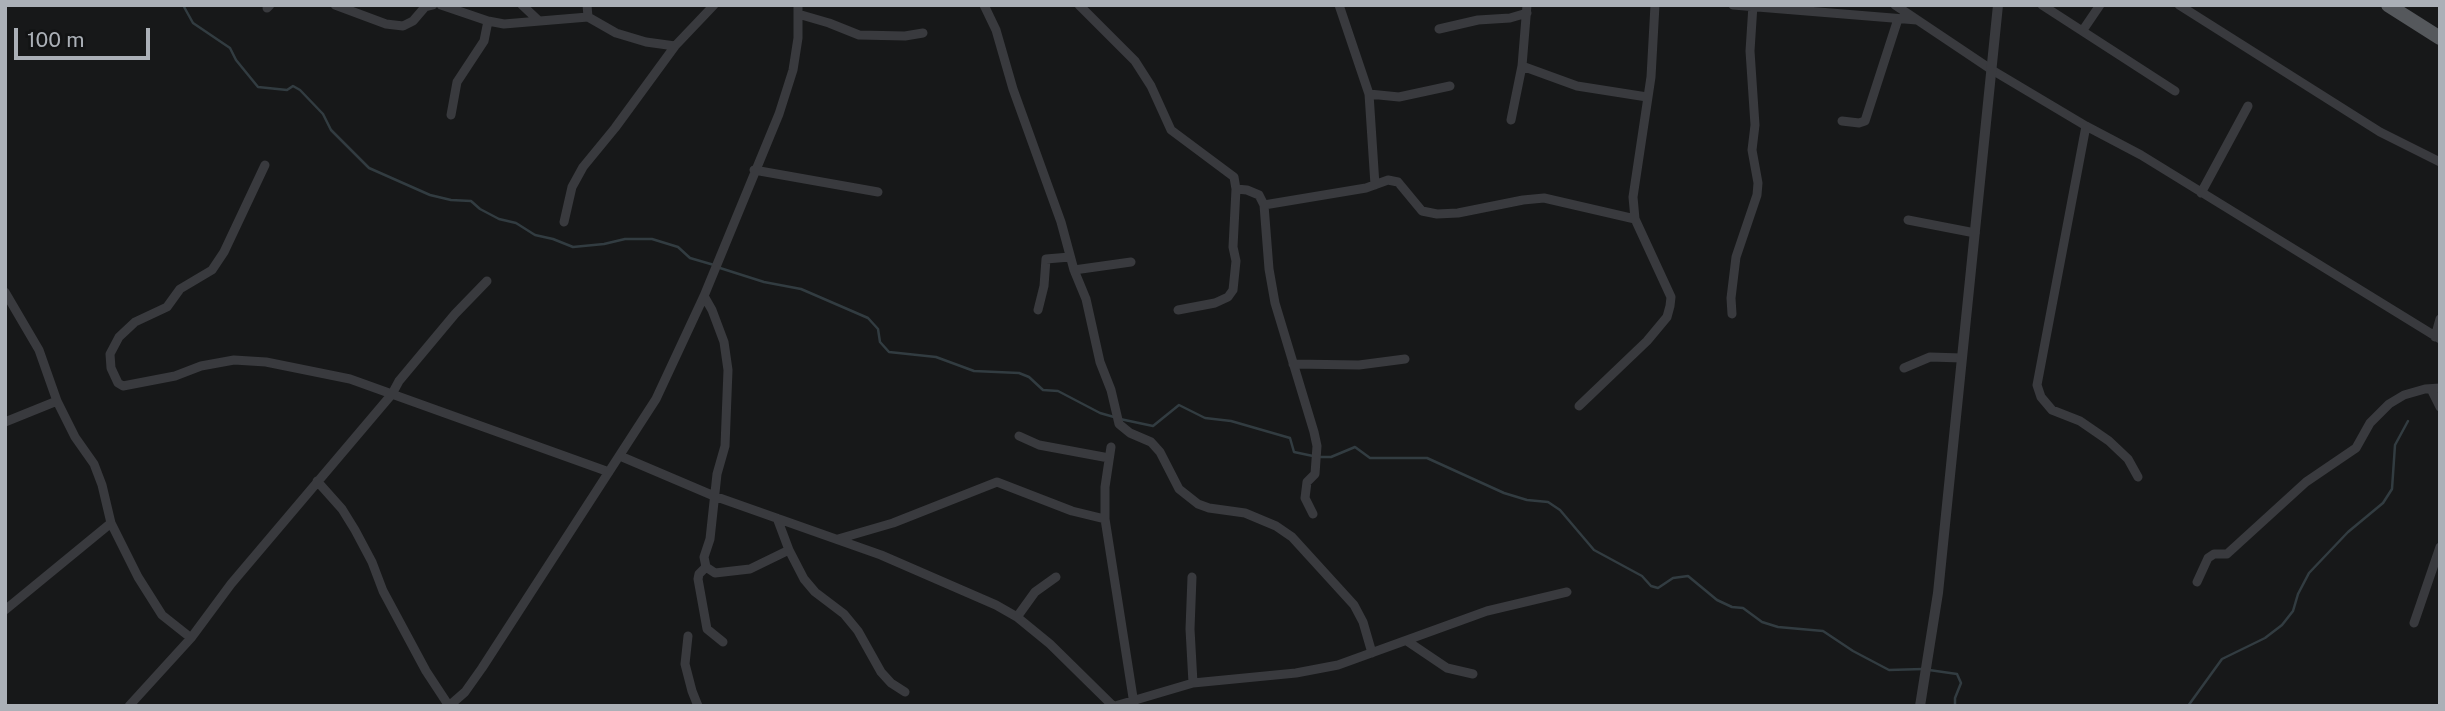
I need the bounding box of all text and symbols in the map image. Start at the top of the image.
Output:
scale bar [18,14,154,58]
text: 100 m [27,27,84,52]

